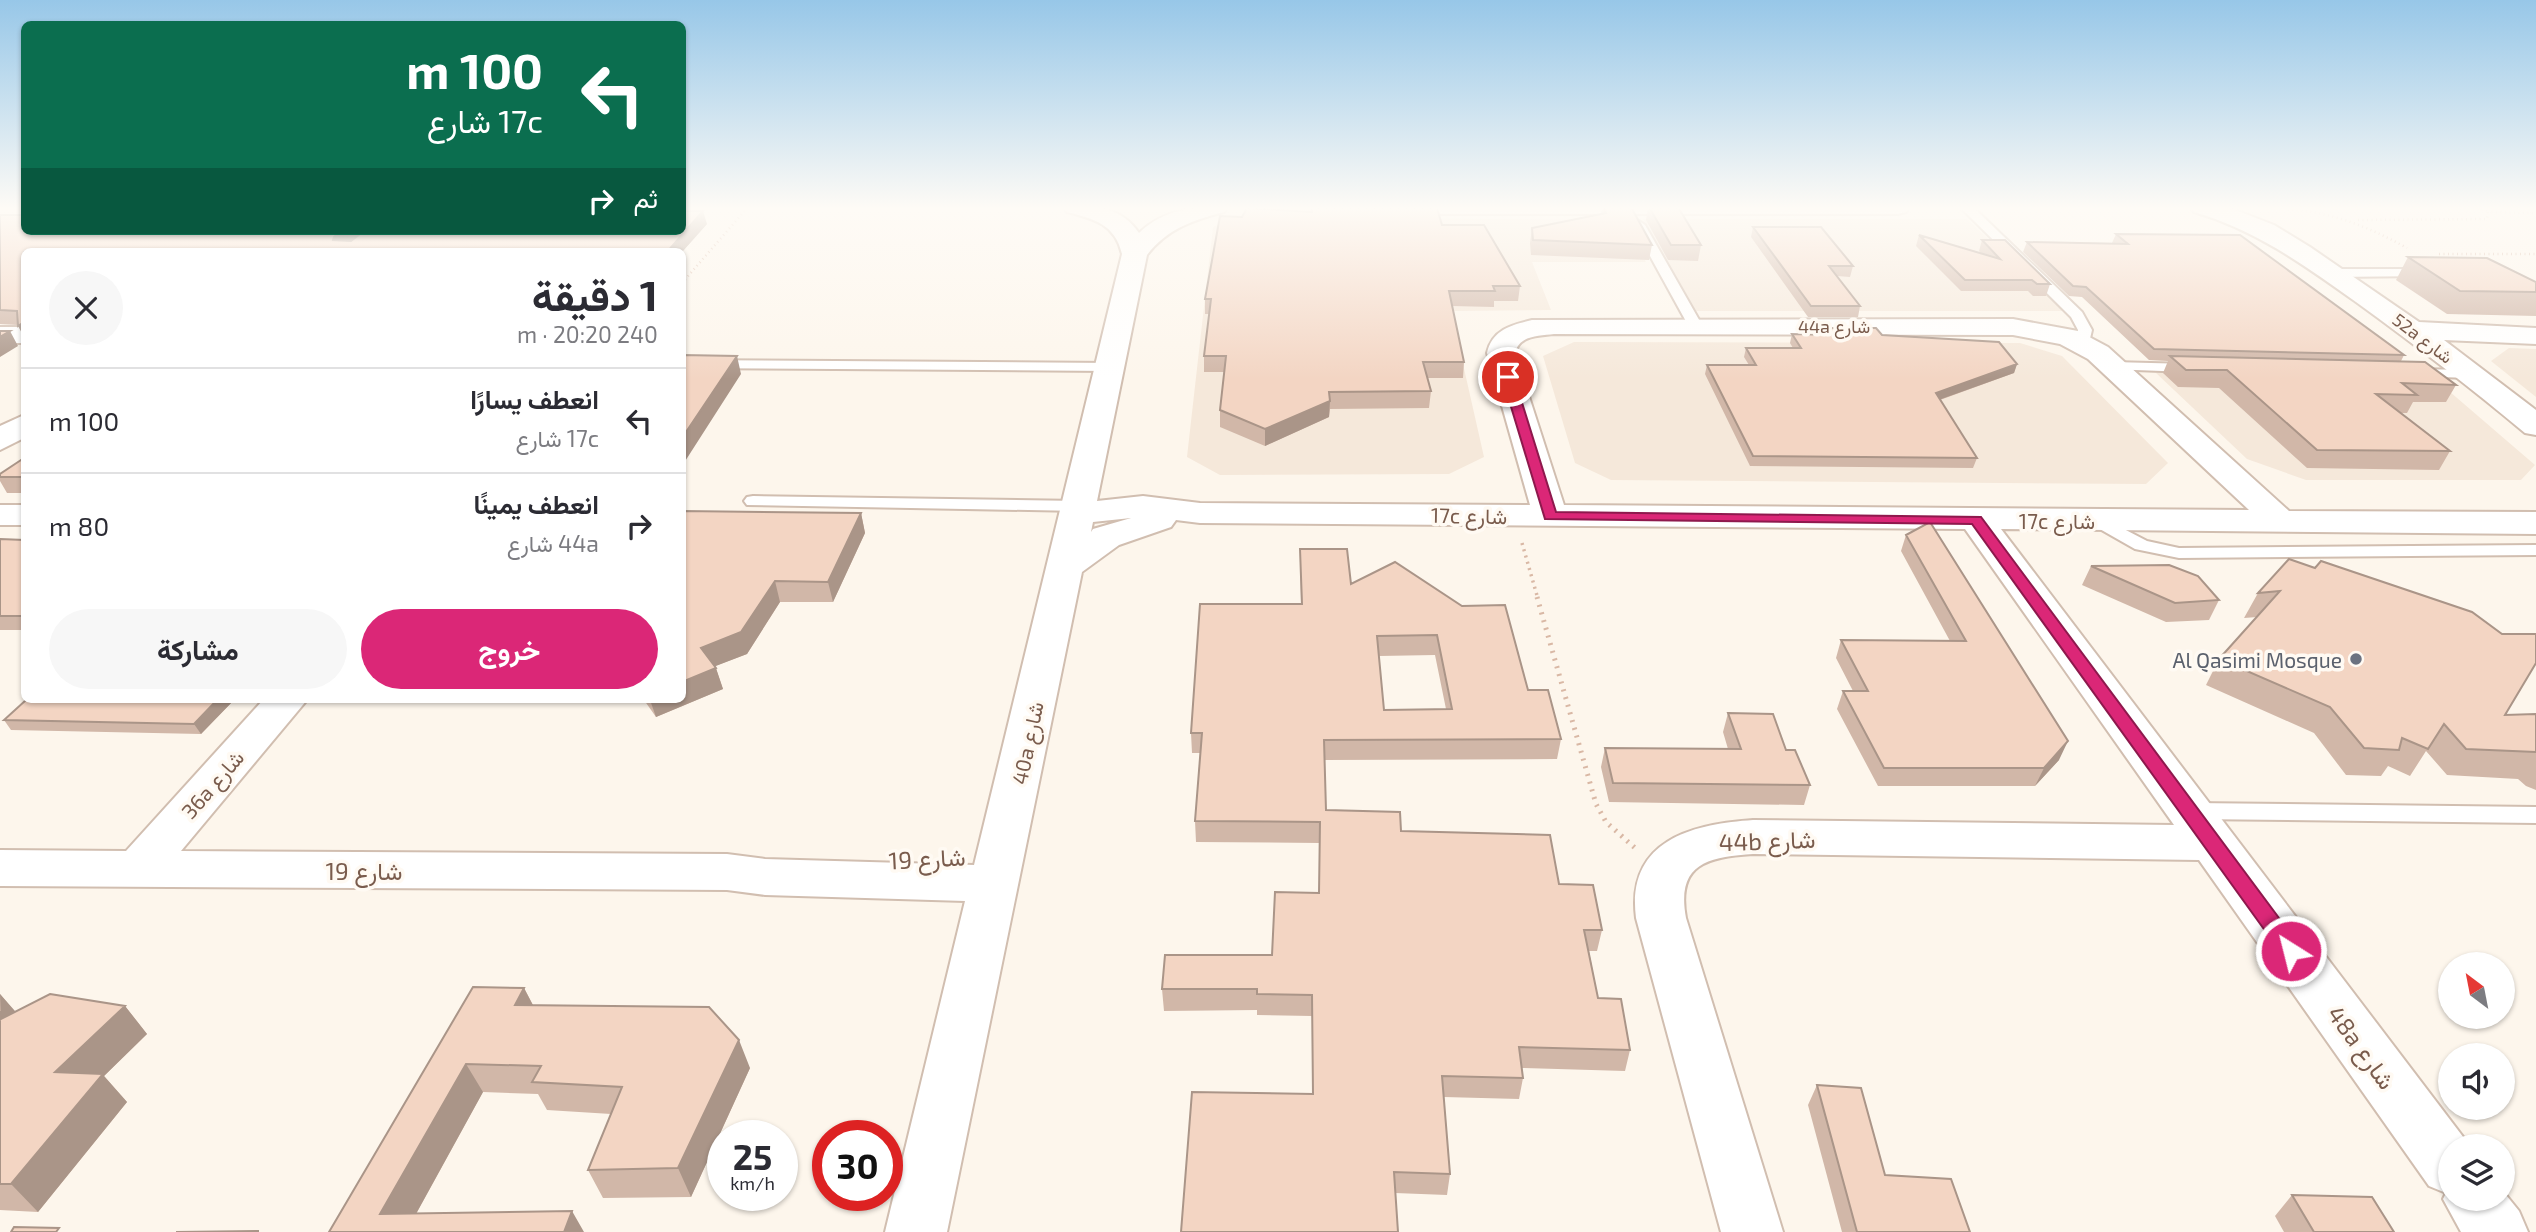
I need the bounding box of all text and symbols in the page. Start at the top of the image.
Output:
text: 100 m [406,40,543,99]
icon: left [567,49,658,140]
text: 17c شارع [427,101,543,139]
icon: right [582,182,620,220]
text: ثم [634,182,658,213]
text: 1 دقيقة [532,269,658,319]
button: close [49,271,123,345]
street label: 52a شارع [2387,308,2458,369]
street label: 44a شارع [1798,315,1870,339]
text: 240 m · 20:20 [517,320,658,348]
pin [1478,347,1538,407]
icon: arrive [1489,358,1527,396]
text: انعطف يسارًا [470,383,599,414]
icon: left [620,402,658,440]
text: 100 m [49,405,119,436]
text: 17c شارع [515,424,599,452]
text: انعطف يمينًا [474,488,599,519]
street label: 17c شارع [1431,502,1507,531]
icon: right [620,507,658,545]
street label: 17c شارع [2019,508,2095,536]
text: 80 m [49,510,109,541]
text: 44a شارع [507,529,599,557]
button: مشاركة [49,609,347,689]
button: خروج [361,609,658,689]
place label: Al Qasimi Mosque [2173,647,2342,673]
marker: Al Qasimi Mosque [2348,651,2364,667]
street label: 40a شارع [1006,699,1051,787]
street label: 36a شارع [176,745,251,825]
street label: 44b شارع [1718,824,1816,859]
street label: شارع 19 [888,842,966,877]
street label: شارع 19 [326,856,402,888]
position arrow [2254,914,2328,988]
north arrow [2438,952,2515,1029]
map controls [2438,952,2515,1211]
street label: 48a شارع [2320,1000,2402,1096]
button: sound [2438,1043,2515,1120]
speed limit sign: 30 [812,1120,903,1211]
button: layers [2438,1134,2515,1211]
text: 25 [733,1135,772,1177]
text: km/h [730,1172,775,1194]

